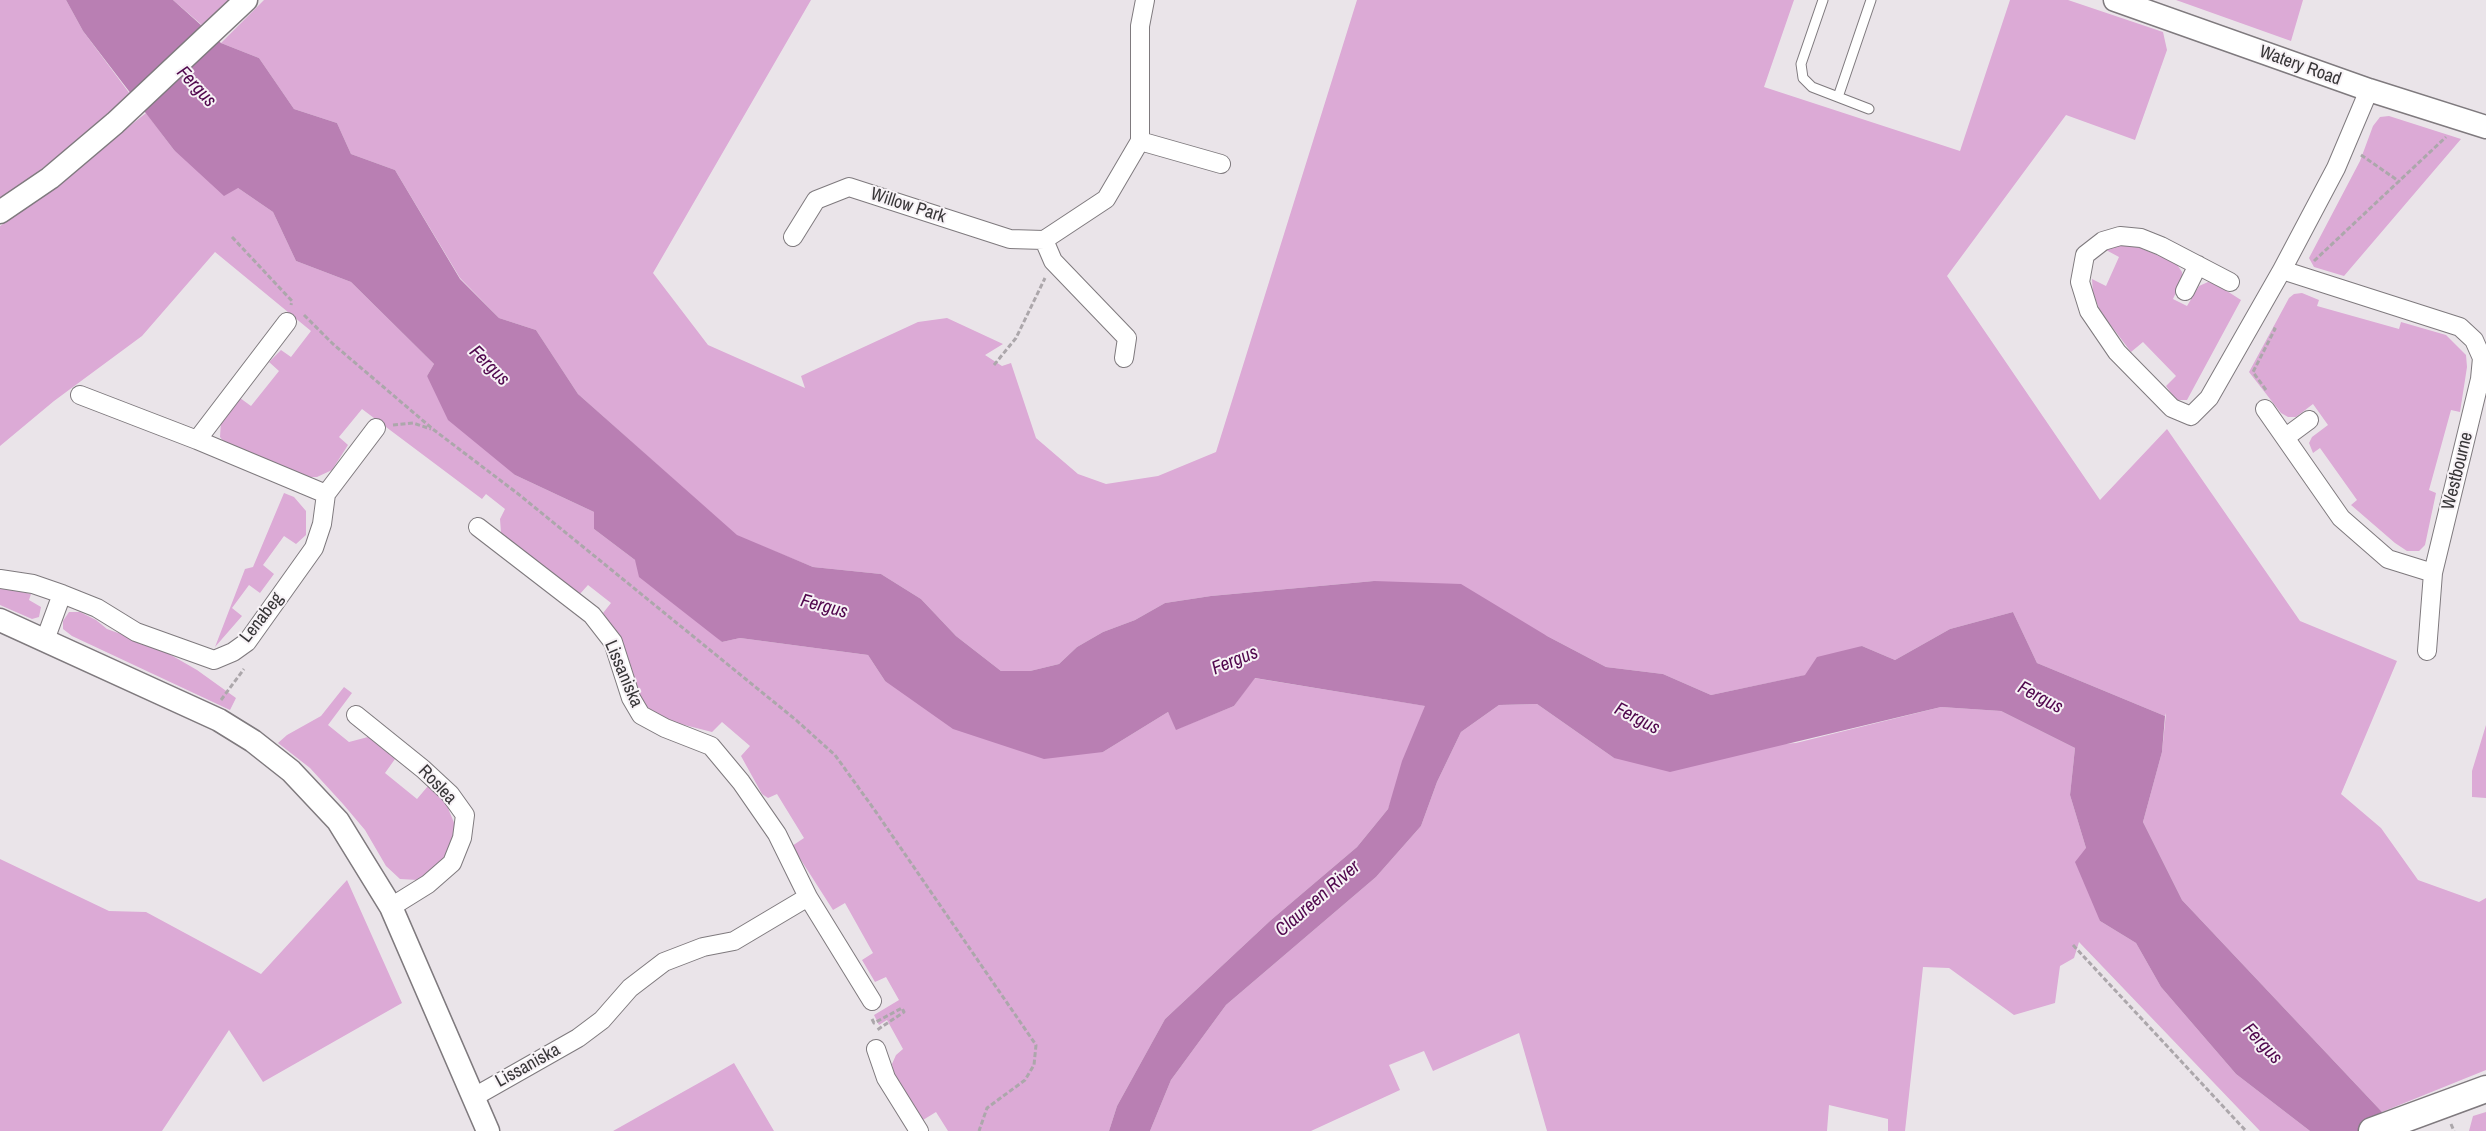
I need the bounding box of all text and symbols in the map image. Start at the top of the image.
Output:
street label: Watery Road [2256,41,2344,91]
water label: Fergus [171,62,221,112]
street label: Willow Park [868,184,948,228]
water label: Fergus [464,341,514,391]
street label: Westbourne [2438,430,2478,512]
street label: Lenabeg [236,589,288,647]
water label: Fergus [798,590,850,624]
street label: Lissaniska [599,637,647,711]
water label: Fergus [1209,641,1261,681]
water label: Fergus [2013,677,2067,719]
water label: Fergus [1610,698,1664,740]
street label: Roslea [413,761,461,809]
water label: Claureen River [1271,856,1365,942]
water label: Fergus [2237,1019,2287,1069]
street label: Lissaniska [492,1039,564,1093]

